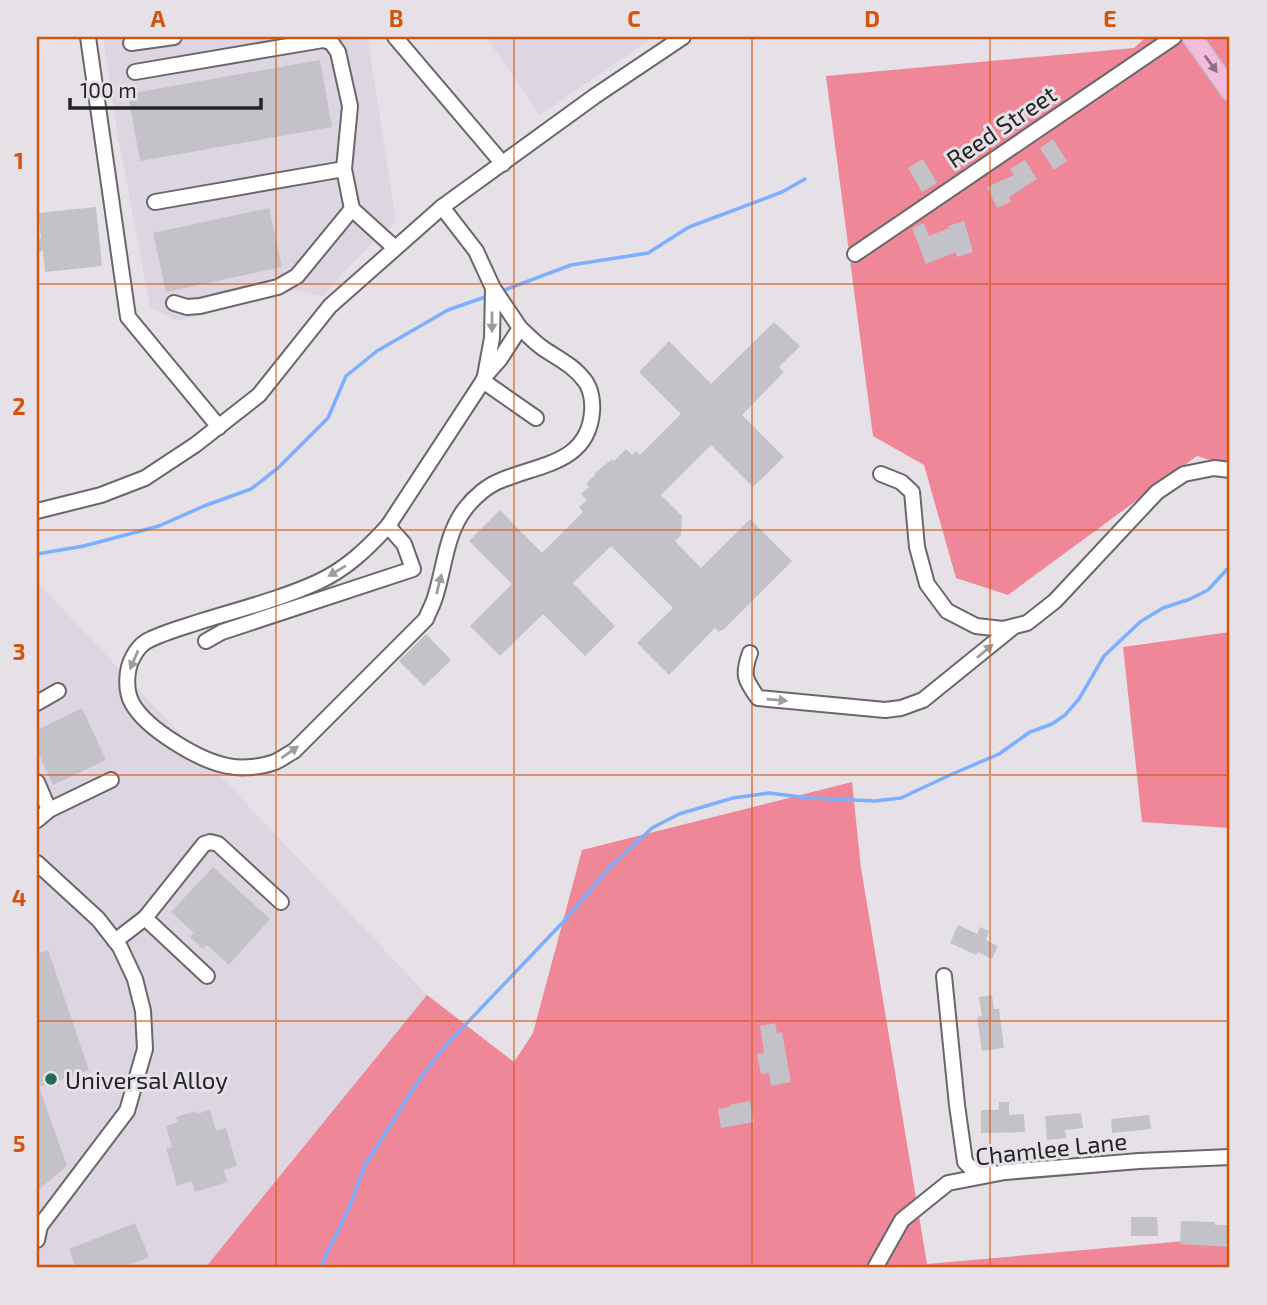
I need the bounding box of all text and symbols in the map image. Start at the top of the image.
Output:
text: A [150,4,166,32]
text: B [389,4,403,32]
text: C [627,4,641,32]
text: D [864,4,880,32]
text: E [1103,4,1117,32]
one-way arrow [1204,55,1218,73]
scale bar [70,66,261,110]
text: 100 m [80,77,137,102]
street label: Reed Street [941,79,1061,173]
text: 1 [14,146,24,174]
one-way arrow [486,311,498,333]
text: 2 [12,392,26,420]
one-way arrow [328,565,347,577]
one-way arrow [433,573,444,595]
text: 3 [12,637,26,665]
one-way arrow [975,643,993,658]
one-way arrow [128,650,140,671]
one-way arrow [766,694,788,705]
one-way arrow [281,745,299,759]
text: 4 [12,883,26,911]
place label: Universal Alloy [65,1065,228,1094]
marker: Universal Alloy [43,1071,59,1087]
street label: Chamlee Lane [974,1126,1128,1170]
text: 5 [13,1129,25,1157]

